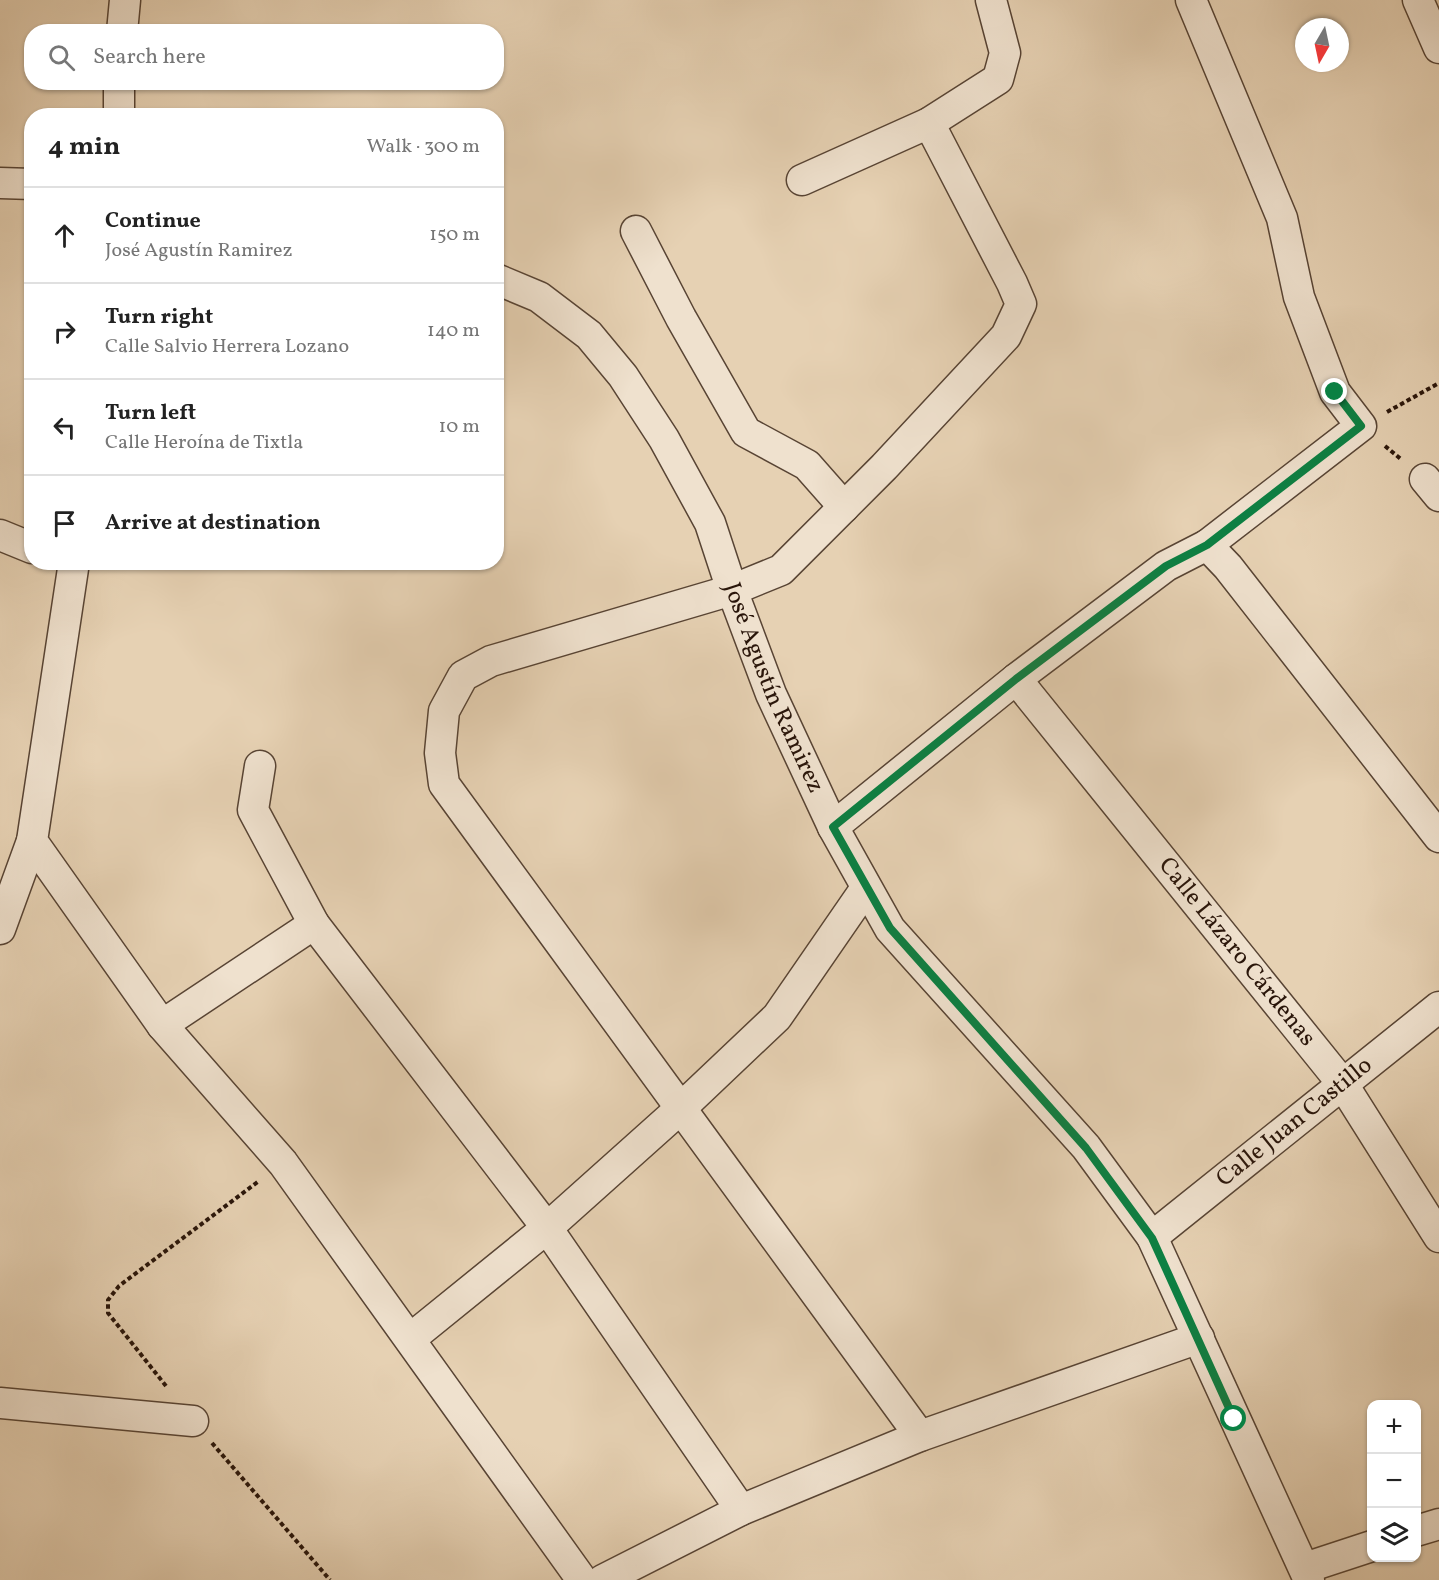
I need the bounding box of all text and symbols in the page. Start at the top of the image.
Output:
north arrow [1295,18,1349,72]
search box [24,24,504,90]
icon: search [45,41,78,74]
text: Search here [93,42,206,73]
text: 4 min [48,129,120,165]
text: Walk · 300 m [367,133,480,161]
text: Continue [105,206,201,237]
icon: ahead [48,219,81,252]
text: 150 m [429,221,480,249]
text: José Agustín Ramirez [105,237,293,265]
text: Turn right [105,302,213,333]
icon: right [48,315,81,348]
text: 140 m [427,317,480,345]
text: Calle Salvio Herrera Lozano [105,333,349,361]
route end [1321,378,1347,404]
text: Turn left [105,398,196,429]
icon: left [48,411,81,444]
text: 10 m [439,413,480,441]
text: Calle Heroína de Tixtla [105,429,303,457]
icon: arrive [48,507,81,540]
text: Arrive at destination [105,508,321,539]
street label: José Agustín Ramirez [714,578,832,799]
street label: Calle Lázaro Cárdenas [1150,850,1323,1054]
street label: Calle Juan Castillo [1209,1049,1380,1196]
map controls [1367,1400,1421,1562]
button: + [1367,1400,1421,1454]
route start [1220,1405,1246,1431]
button: − [1367,1454,1421,1508]
button: layers [1367,1508,1421,1562]

